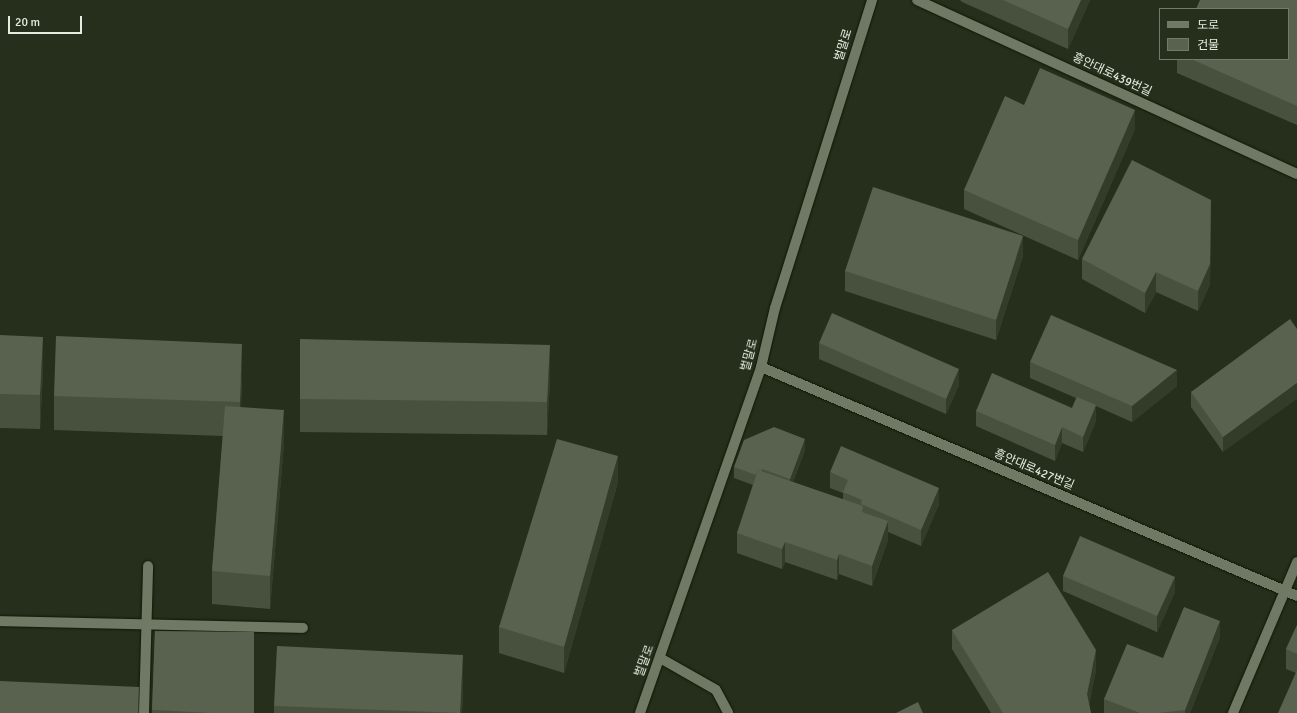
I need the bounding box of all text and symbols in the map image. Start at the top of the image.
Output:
scale bar [10,8,84,34]
legend [1159,8,1289,60]
text: 20 m [15,15,40,30]
text: 도로 [1197,18,1219,33]
street label: 벌말로 [832,27,856,63]
text: 건물 [1197,38,1219,53]
street label: 흥안대로439번길 [1070,50,1154,100]
street label: 벌말로 [739,337,761,373]
street label: 흥안대로427번길 [992,447,1076,493]
street label: 벌말로 [633,643,657,679]

